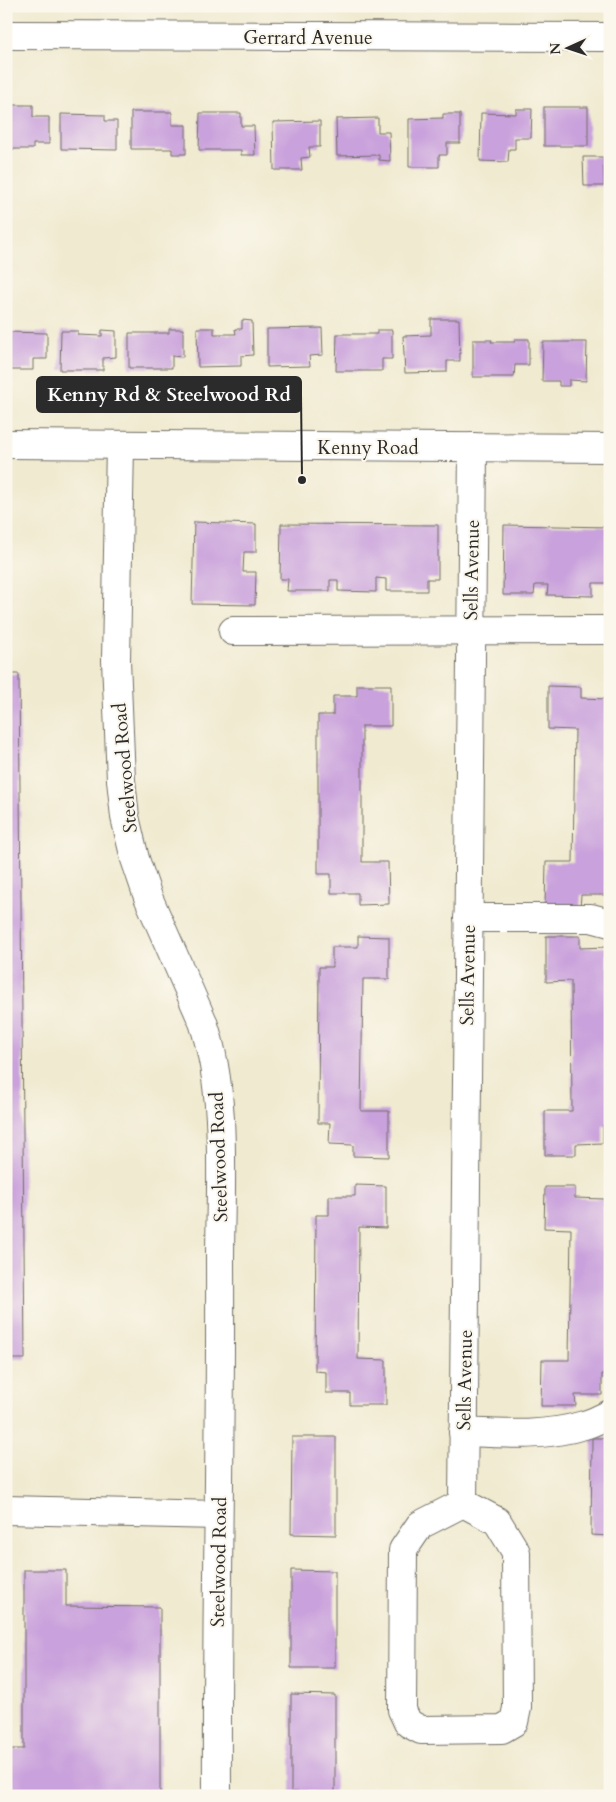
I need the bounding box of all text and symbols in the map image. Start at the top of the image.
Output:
north arrow [544,22,594,72]
street label: Gerrard Avenue [243,25,373,51]
text: N [546,42,565,55]
callout: Kenny Rd & Steelwood Rd [37,377,301,412]
text: Kenny Rd & Steelwood Rd [47,381,291,408]
street label: Kenny Road [317,435,419,461]
street label: Sells Avenue [458,519,486,621]
street label: Steelwood Road [106,702,144,834]
street label: Sells Avenue [454,924,482,1026]
street label: Steelwood Road [204,1091,234,1223]
street label: Sells Avenue [451,1329,479,1431]
street label: Steelwood Road [205,1497,233,1627]

